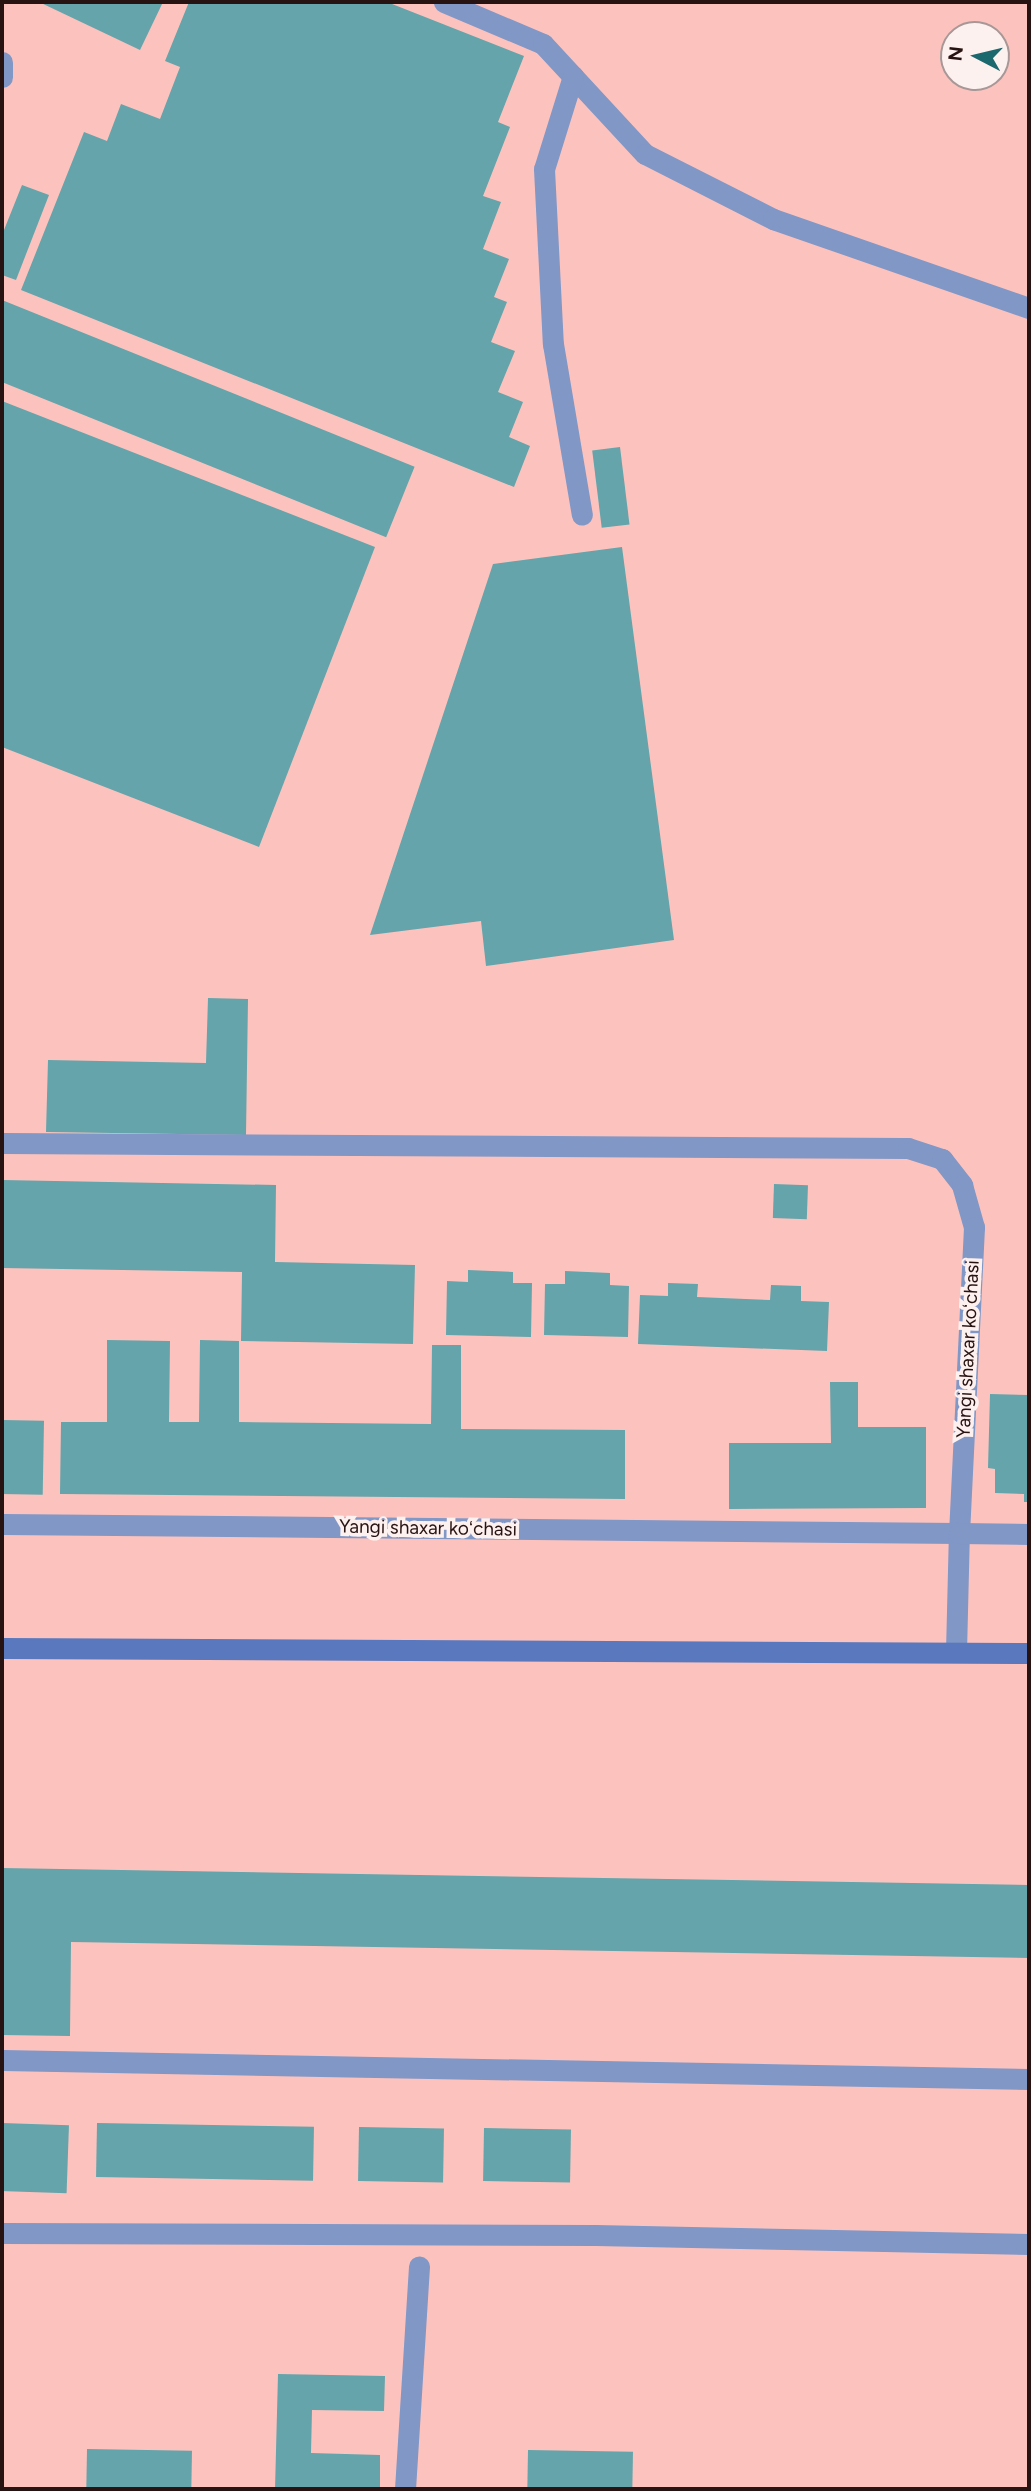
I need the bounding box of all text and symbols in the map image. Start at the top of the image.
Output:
north arrow [940,21,1010,91]
text: N [943,45,968,62]
street label: Yangi shaxar koʻchasi [952,1260,984,1438]
street label: Yangi shaxar koʻchasi [339,1515,517,1541]

